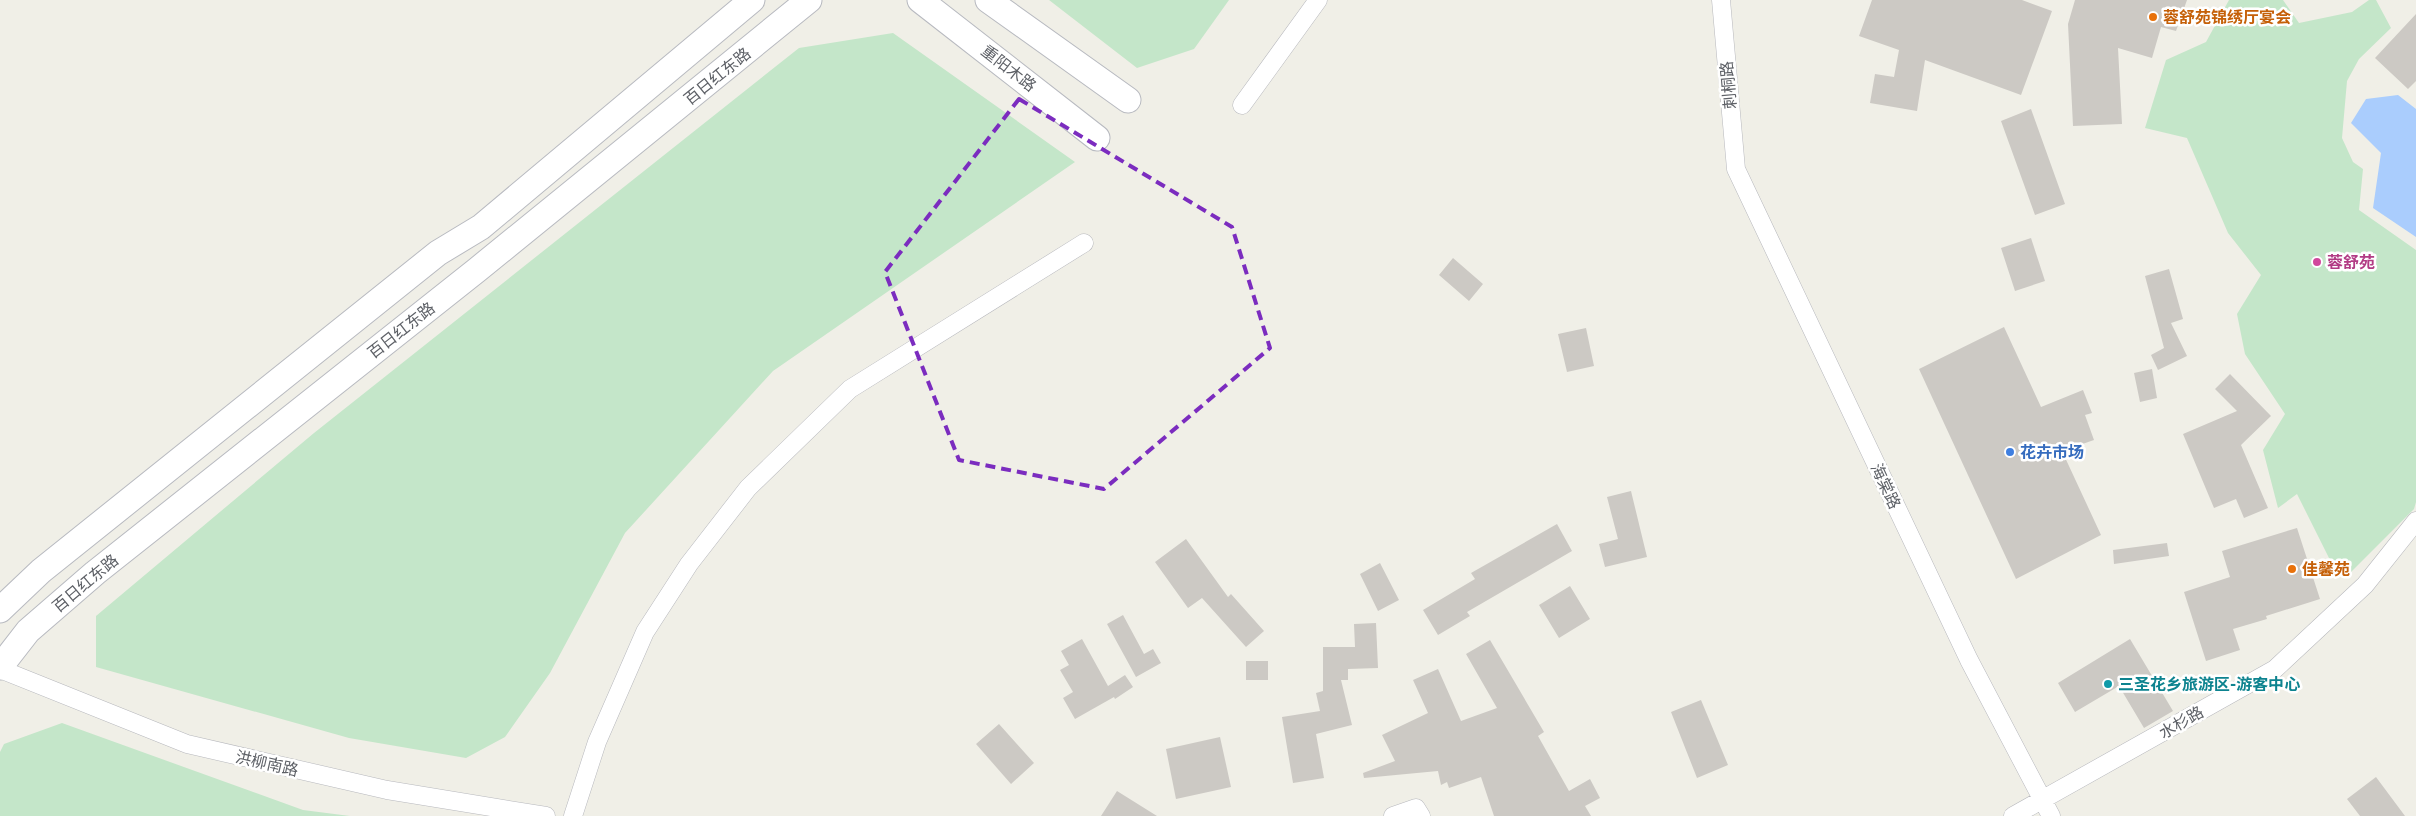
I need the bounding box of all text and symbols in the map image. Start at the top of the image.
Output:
place label: 蓉舒苑锦绣厅宴会 [2163,8,2291,27]
marker: 蓉舒苑锦绣厅宴会 [2147,11,2159,23]
street label: 重阳木路 [978,41,1040,96]
street label: 百日红东路 [680,44,754,109]
street label: 刺桐路 [1717,60,1740,110]
place label: 蓉舒苑 [2327,253,2375,272]
marker: 蓉舒苑 [2311,256,2323,268]
street label: 百日红东路 [364,298,439,363]
place label: 花卉市场 [2020,443,2084,462]
marker: 花卉市场 [2004,446,2016,458]
street label: 海棠路 [1867,460,1904,512]
street label: 百日红东路 [49,550,122,616]
place label: 佳馨苑 [2302,560,2350,579]
marker: 佳馨苑 [2286,563,2298,575]
place label: 三圣花乡旅游区-游客中心 [2118,675,2300,694]
marker: 三圣花乡旅游区-游客中心 [2102,678,2114,690]
street label: 水杉路 [2156,702,2207,743]
street label: 洪柳南路 [234,747,300,780]

